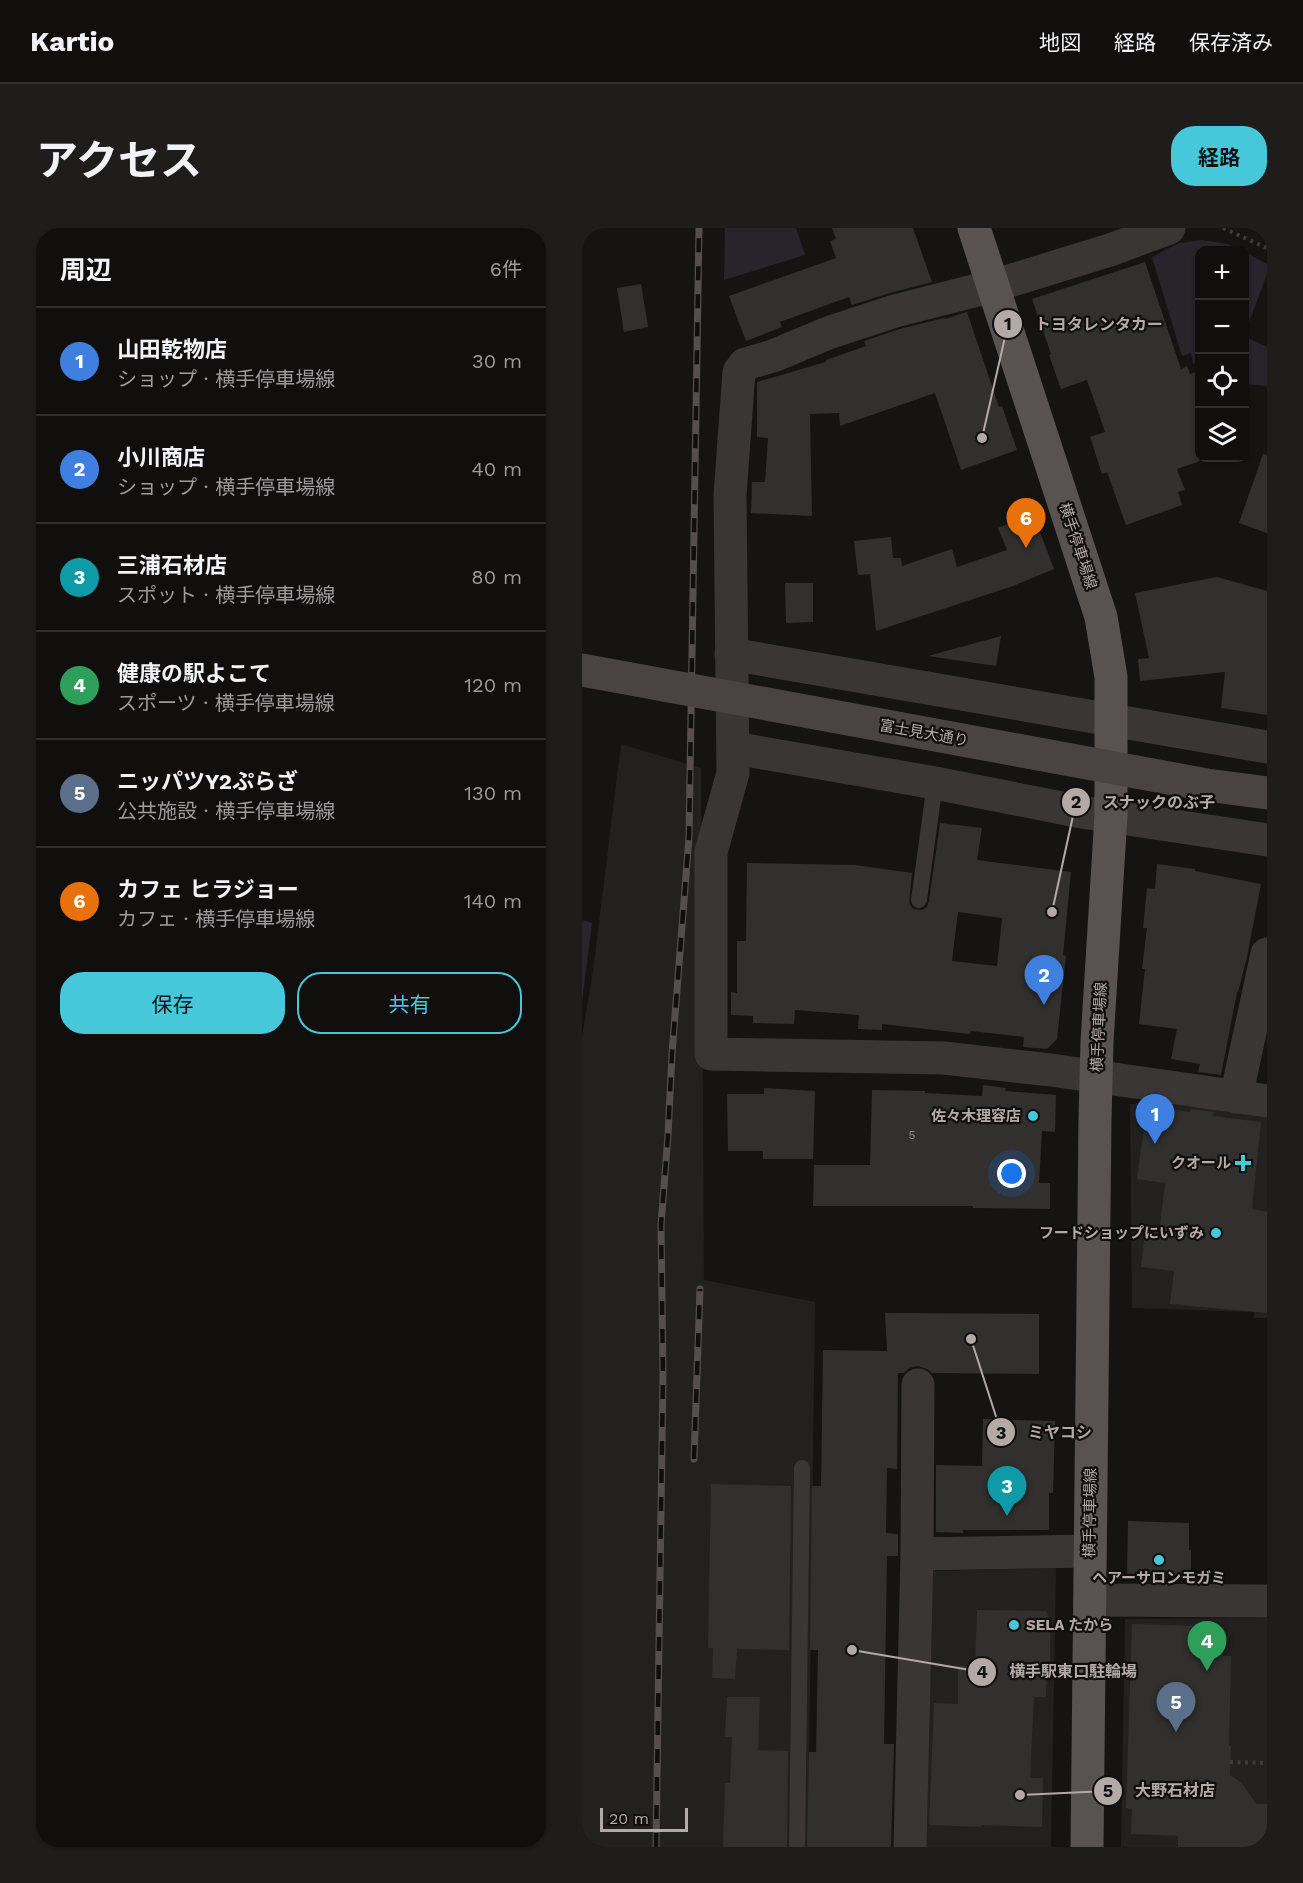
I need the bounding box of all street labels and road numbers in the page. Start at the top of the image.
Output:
street label: 横手停車場線 [1056,500,1100,592]
street label: 富士見大通り [878,716,970,750]
street label: 横手停車場線 [1088,982,1110,1072]
street label: 横手停車場線 [1080,1468,1100,1558]

